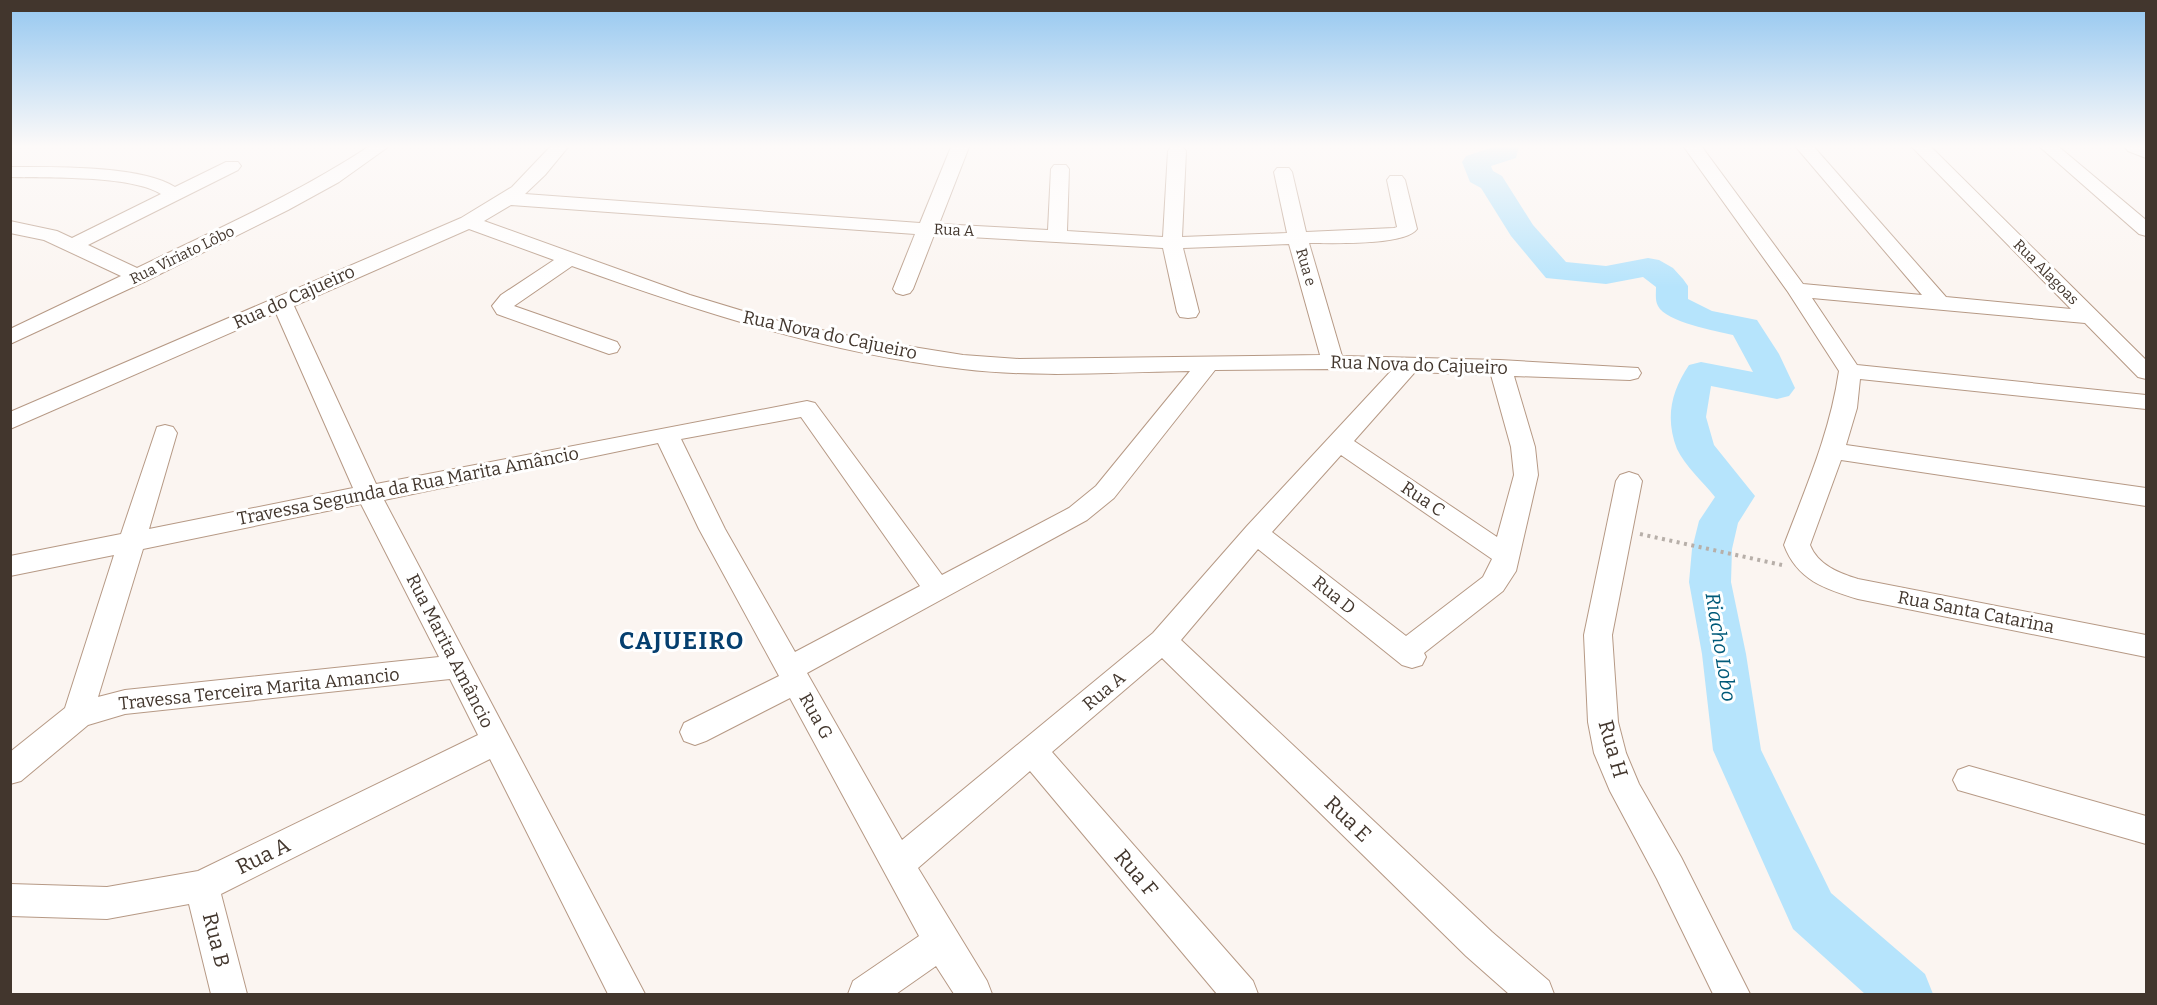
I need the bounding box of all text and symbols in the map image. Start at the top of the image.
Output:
street label: Rua A [933,220,975,240]
street label: Rua Viriato Lôbo [127,222,237,288]
street label: Rua Alagoas [2010,236,2082,308]
street label: Rua e [1292,246,1320,288]
street label: Rua do Cajueiro [230,260,358,334]
street label: Rua Nova do Cajueiro [741,306,919,364]
street label: Rua Nova do Cajueiro [1330,351,1508,379]
street label: Travessa Segunda da Rua Marita Amâncio [235,442,581,530]
street label: Rua C [1397,477,1449,521]
street label: Rua Marita Amâncio [402,570,498,732]
street label: Rua D [1308,571,1360,619]
street label: Rua Santa Catarina [1896,586,2056,638]
water label: Riacho Lobo [1701,591,1741,703]
district label: CAJUEIRO [619,627,745,655]
street label: Travessa Terceira Marita Amancio [117,663,401,715]
street label: Rua A [1078,667,1130,715]
street label: Rua G [794,689,838,743]
street label: Rua H [1592,717,1634,781]
street label: Rua E [1319,790,1377,848]
street label: Rua A [232,832,294,880]
street label: Rua F [1109,844,1163,902]
street label: Rua B [197,910,235,970]

